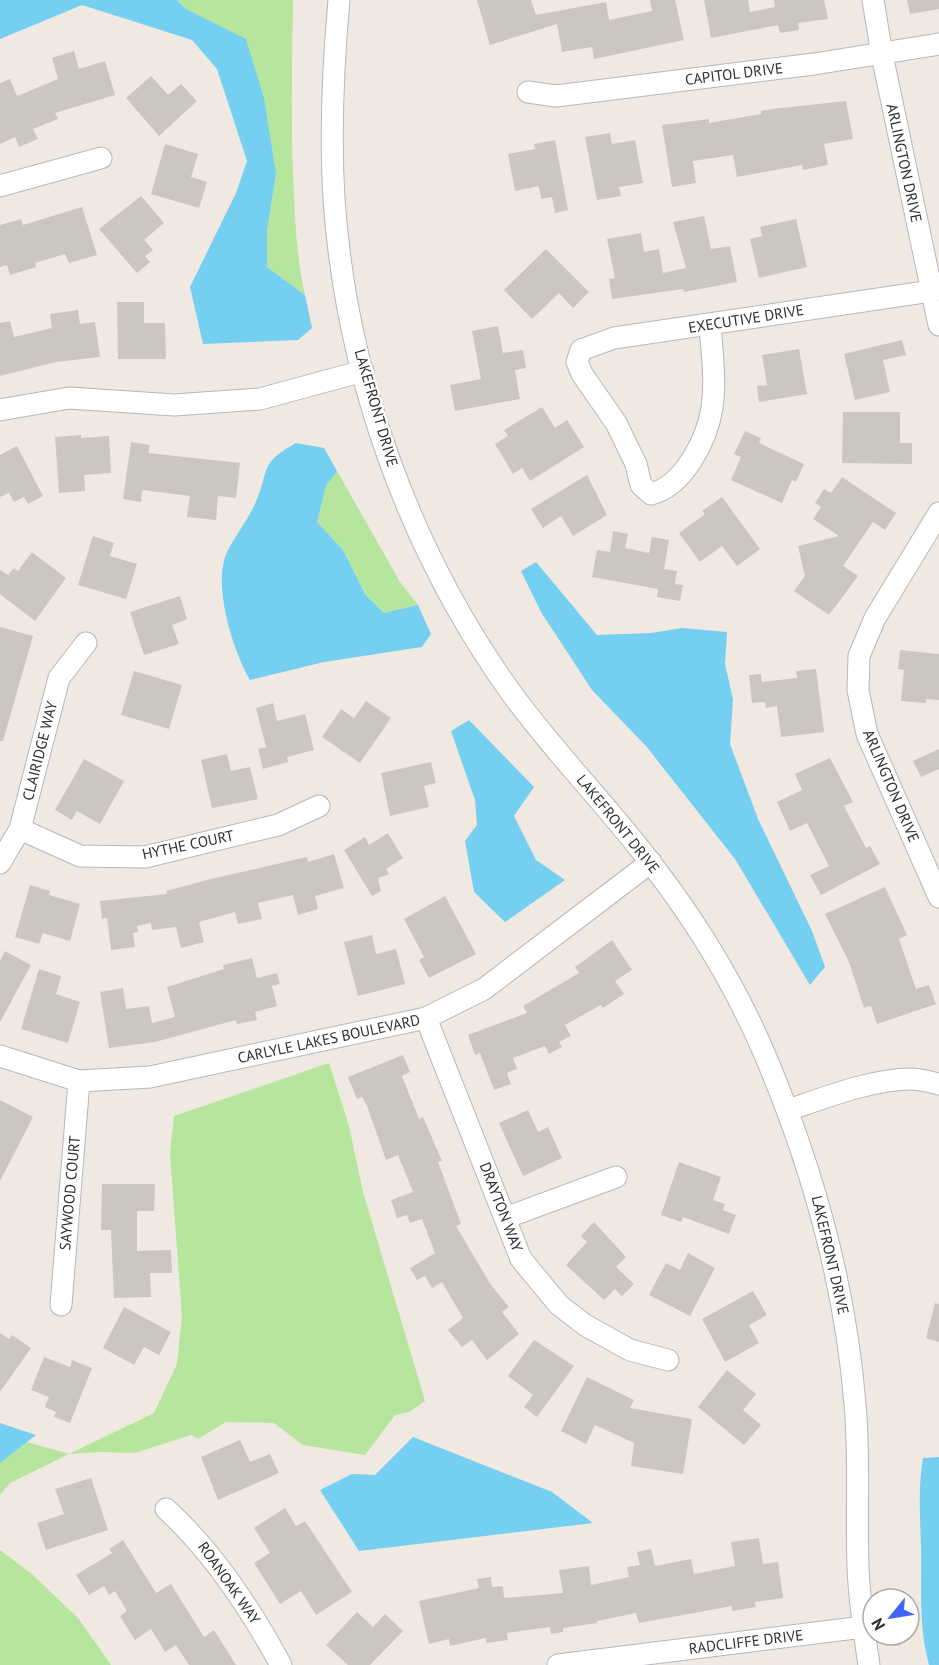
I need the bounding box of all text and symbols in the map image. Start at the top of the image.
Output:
street label: CAPITOL DRIVE [684,58,784,89]
street label: ARLINGTON DRIVE [883,102,926,224]
street label: EXECUTIVE DRIVE [687,300,805,337]
street label: LAKEFRONT DRIVE [351,347,402,469]
street label: CLAIRIDGE WAY [18,699,61,803]
street label: ARLINGTON DRIVE [859,727,924,845]
street label: LAKEFRONT DRIVE [573,770,664,877]
street label: HYTHE COURT [140,825,236,864]
street label: CARLYLE LAKES BOULEVARD [236,1010,422,1067]
street label: SAYWOOD COURT [55,1134,84,1251]
street label: DRAYTON WAY [476,1159,527,1255]
street label: LAKEFRONT DRIVE [808,1194,853,1316]
street label: ROANOAK WAY [194,1538,265,1628]
north arrow [861,1587,921,1647]
text: N [867,1615,889,1634]
street label: RADCLIFFE DRIVE [688,1625,804,1658]

